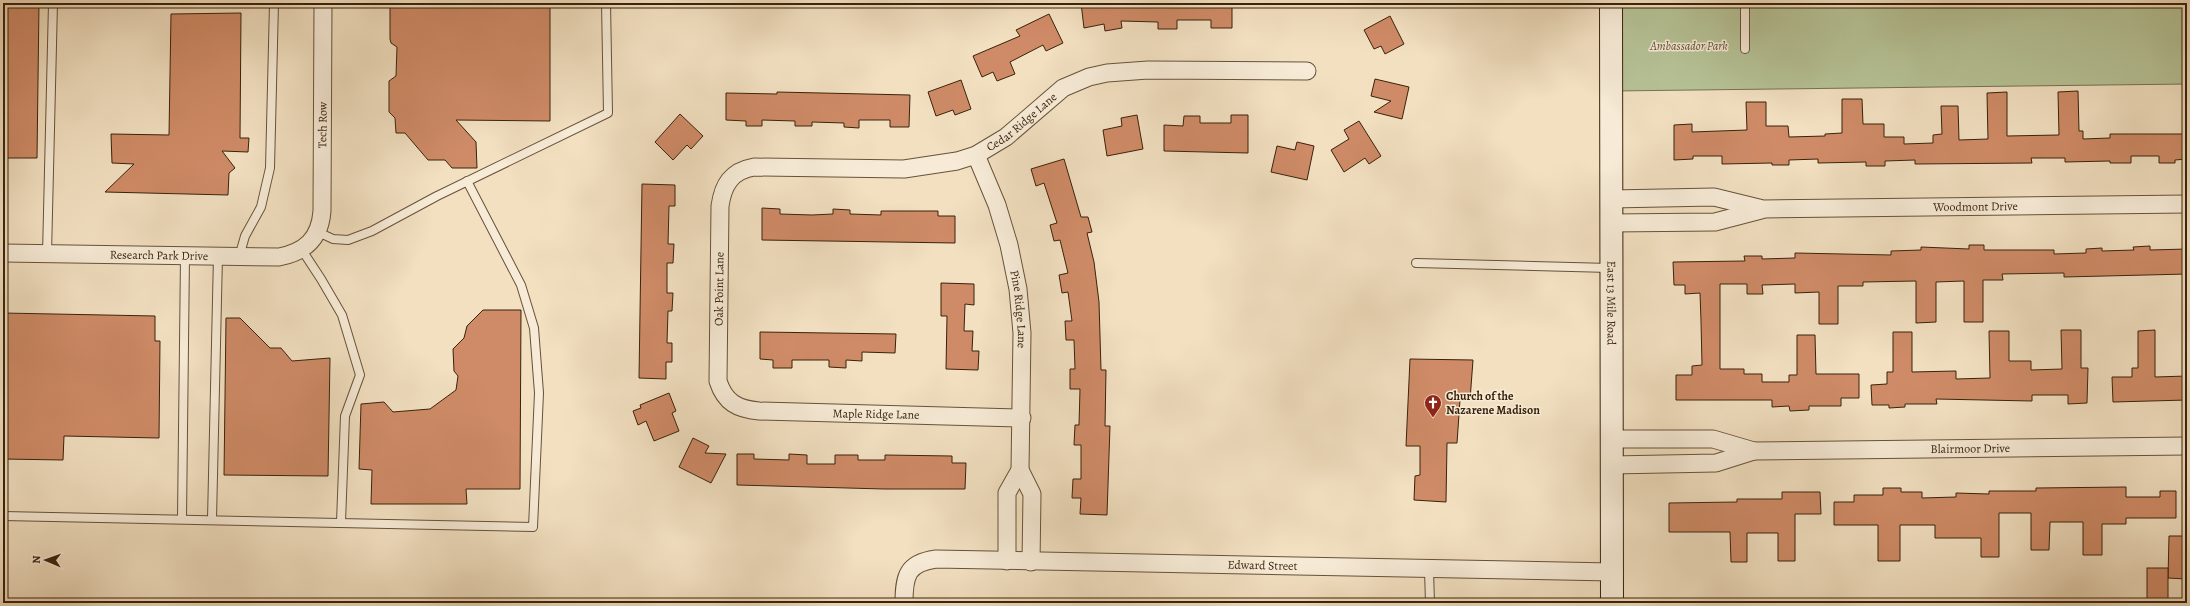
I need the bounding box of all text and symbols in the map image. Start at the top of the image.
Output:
park label: Ambassador Park [1649,38,1728,54]
street label: Cedar Ridge Lane [983,89,1060,155]
street label: Tech Row [314,101,331,148]
street label: Woodmont Drive [1932,198,2018,215]
street label: Research Park Drive [110,247,208,264]
street label: Oak Point Lane [711,252,727,326]
street label: East 13 Mile Road [1603,261,1620,346]
street label: Pine Ridge Lane [1006,269,1030,348]
place label: Church of the Nazarene Madison [1446,388,1540,418]
church icon: Church of the Nazarene Madison [1423,393,1443,418]
street label: Maple Ridge Lane [832,405,920,423]
street label: Blairmoor Drive [1930,440,2010,457]
north arrow [26,540,66,580]
text: N [29,555,44,564]
street label: Edward Street [1227,557,1298,574]

